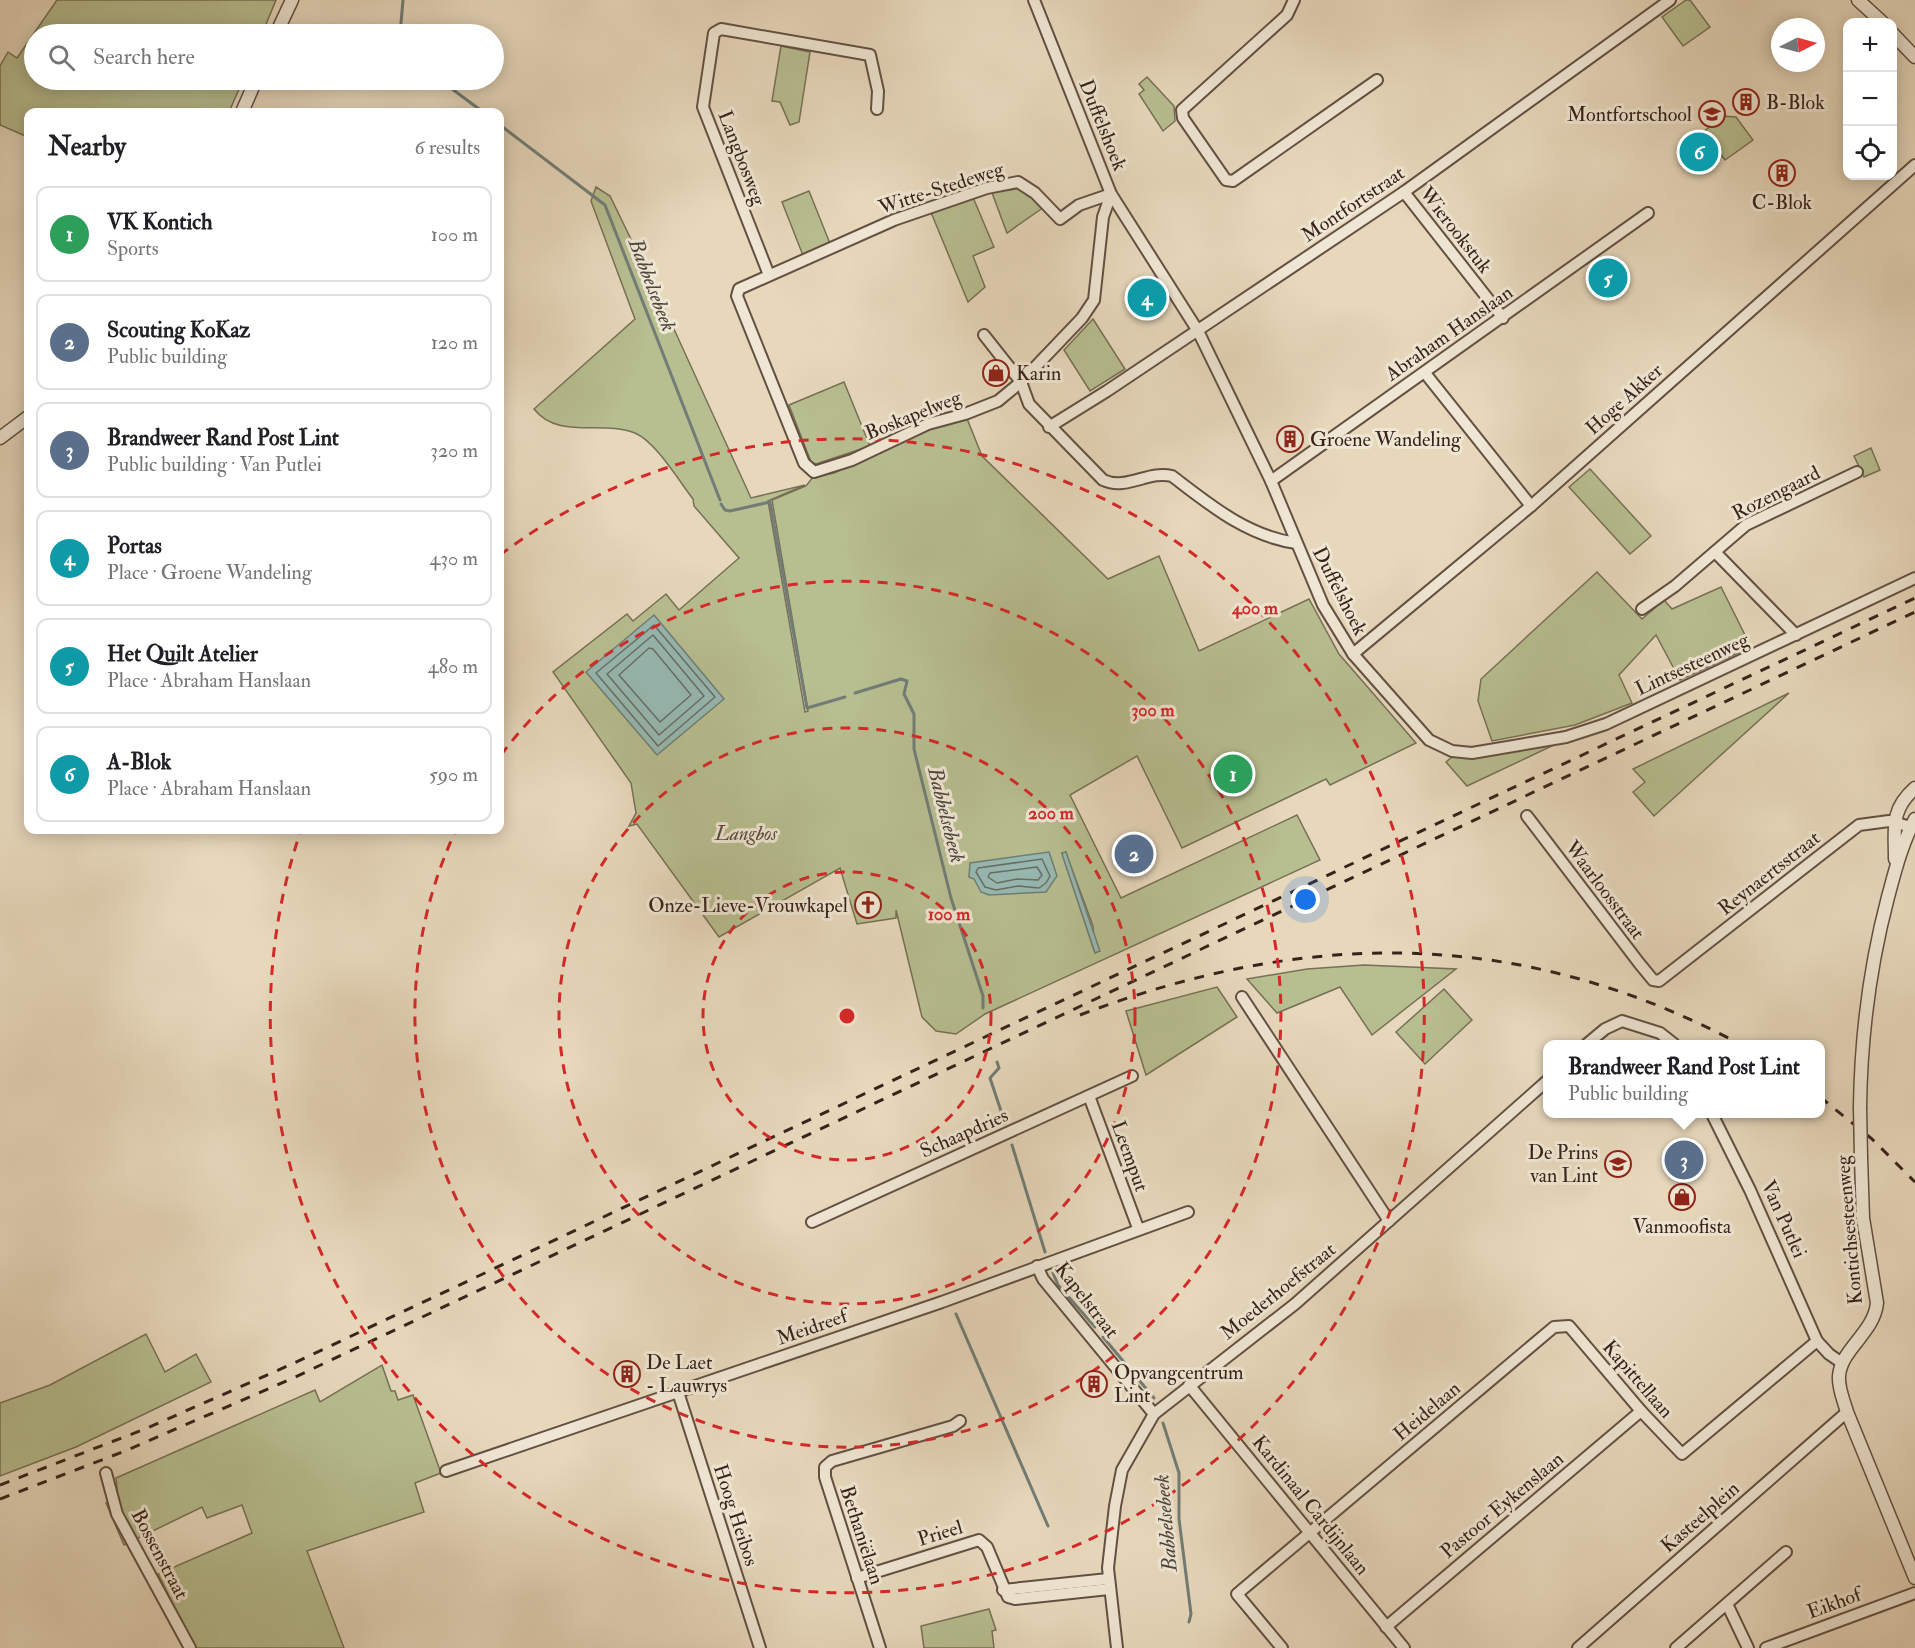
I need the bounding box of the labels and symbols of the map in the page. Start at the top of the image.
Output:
north arrow [1771,18,1825,72]
street label: Duffelshoek [1073,76,1133,175]
building icon: B-Blok [1731,87,1761,117]
place label: B-Blok [1766,90,1825,115]
school or university icon: Montfortschool [1697,99,1727,129]
place label: Montfortschool [1567,102,1692,127]
street label: Langbosweg [712,107,772,210]
pin: 6 [1680,130,1718,174]
street label: Witte-Stedeweg [874,156,1008,220]
building icon: C-Blok [1767,158,1797,188]
street label: Montfortstraat [1297,160,1410,248]
street label: Wierookstuk [1414,181,1498,279]
place label: C-Blok [1752,190,1813,215]
water label: Babbelsebeek [622,234,682,335]
pin: 5 [1588,256,1628,300]
pin: 4 [1128,276,1166,320]
street label: Abraham Hanslaan [1380,280,1518,387]
street label: Hoge Akker [1580,357,1668,440]
shop icon: Karin [981,358,1011,388]
place label: Karin [1016,361,1061,386]
street label: Boskapelweg [861,384,966,446]
building icon: Groene Wandeling [1275,424,1305,454]
place label: Groene Wandeling [1310,427,1462,452]
street label: Rozengaard [1728,460,1824,526]
street label: Duffelshoek [1307,542,1373,640]
text: 400 m [1231,597,1279,620]
street label: Lintsesteenweg [1631,626,1754,701]
text: 300 m [1131,699,1176,722]
pin: 1 [1214,752,1252,796]
water label: Babbelsebeek [921,763,971,866]
text: 200 m [1028,802,1075,825]
park label: Langbos [714,821,777,846]
street label: Reynaertsstraat [1713,825,1825,921]
pin: 2 [1114,832,1154,876]
street label: Waarloosstraat [1559,835,1651,945]
your location [1291,885,1320,914]
church icon: Onze-Lieve-Vrouwkapel [853,890,883,920]
place label: Onze-Lieve-Vrouwkapel [648,893,848,919]
text: 100 m [928,903,971,926]
centre of rings [837,1006,857,1026]
street label: Schaapdries [916,1102,1013,1164]
street label: Leemput [1105,1117,1154,1196]
pin: 3 [1664,1138,1704,1182]
place label: De Prins van Lint [1528,1140,1599,1188]
school or university icon: De Prins van Lint [1603,1149,1633,1179]
street label: Kontichsesteenweg [1830,1153,1868,1306]
street label: Van Putlei [1756,1176,1812,1262]
shop icon: Vanmoofista [1667,1182,1697,1212]
place label: Vanmoofista [1633,1214,1732,1239]
street label: Moederhoefstraat [1215,1237,1341,1345]
street label: Kapelstraat [1049,1257,1125,1344]
street label: Meidreef [773,1302,854,1351]
street label: Kapittellaan [1596,1335,1679,1424]
place label: De Laet - Lauwrys [646,1350,727,1398]
building icon: De Laet - Lauwrys [612,1359,642,1389]
place label: Opvangcentrum Lint [1114,1360,1244,1408]
building icon: Opvangcentrum Lint [1079,1369,1109,1399]
street label: Heidelaan [1388,1376,1466,1446]
street label: Kardinaal Cardijnlaan [1247,1430,1375,1580]
street label: Pastoor Eykenslaan [1435,1446,1569,1564]
street label: Hoog Heibos [708,1461,764,1569]
water label: Babbelsebeek [1148,1473,1184,1574]
street label: Kasteelplein [1655,1476,1745,1559]
street label: Bethaniëlaan [834,1482,890,1588]
street label: Bossenstraat [126,1504,194,1604]
street label: Prieel [914,1514,966,1552]
street label: Eikhof [1804,1581,1868,1624]

